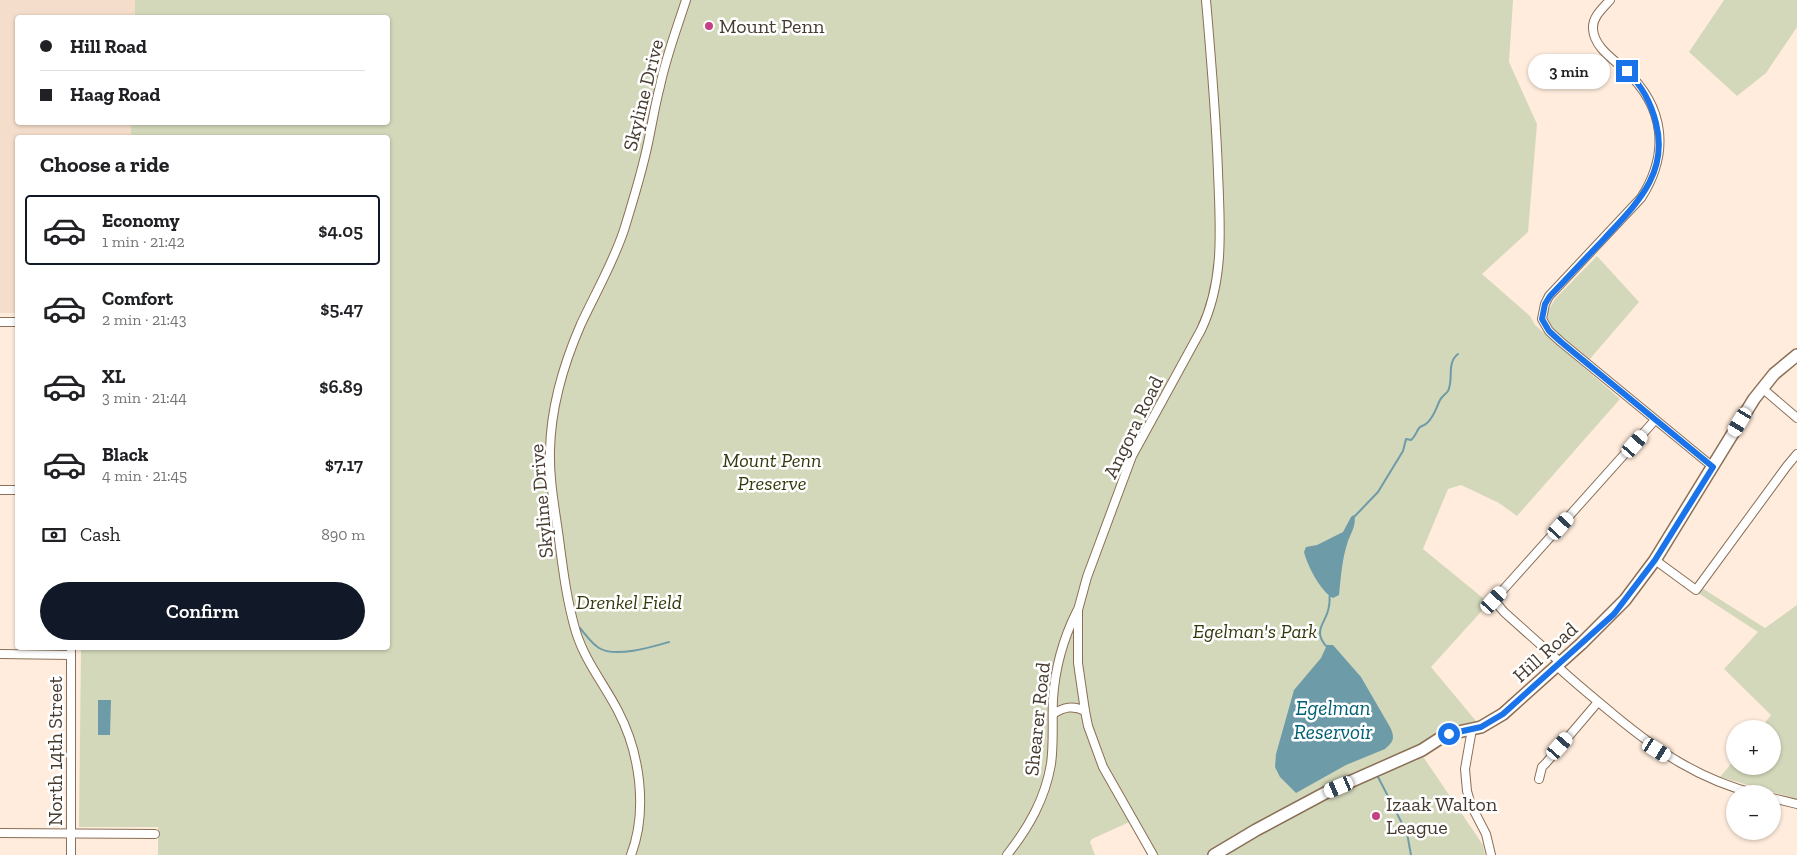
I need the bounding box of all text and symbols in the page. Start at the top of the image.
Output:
place label: Mount Penn [719,14,825,38]
marker: Mount Penn [703,20,715,32]
text: Hill Road [70,35,147,58]
street label: Skyline Drive [618,37,668,153]
callout: 3 min [1527,54,1610,88]
route end [1616,60,1638,82]
text: 3 min [1549,62,1589,81]
text: Haag Road [70,83,160,106]
text: Choose a ride [40,151,170,178]
icon: car [42,208,87,253]
text: Economy [102,209,180,232]
text: $4.05 [318,219,363,242]
text: 1 min · 21:42 [102,232,185,251]
icon: car [42,286,87,331]
text: Comfort [102,287,173,310]
text: $5.47 [320,297,363,320]
text: 2 min · 21:43 [102,310,187,329]
icon: car [42,364,87,409]
text: XL [102,365,125,388]
street label: Angora Road [1098,372,1168,482]
text: $6.89 [319,375,363,398]
text: 3 min · 21:44 [102,388,187,407]
car [1725,405,1754,439]
car [1619,428,1650,460]
icon: car [42,442,87,487]
text: Black [102,443,148,466]
street label: Skyline Drive [524,443,558,559]
park label: Mount Penn Preserve [723,448,822,495]
text: $7.17 [325,453,363,476]
text: 4 min · 21:45 [102,466,187,485]
car [1545,510,1576,542]
icon: cash [40,521,68,549]
text: Cash [80,523,120,546]
text: 890 m [321,525,365,544]
button: Confirm [40,582,365,640]
car [1478,584,1509,616]
park label: Drenkel Field [576,590,682,614]
street label: Hill Road [1508,617,1582,687]
park label: Egelman's Park [1193,619,1317,643]
street label: Shearer Road [1019,661,1055,777]
street label: North 14th Street [43,675,67,826]
water label: Egelman Reservoir [1293,695,1373,744]
map controls [1726,720,1781,840]
button: + [1726,720,1781,775]
route start [1438,723,1460,745]
car [1544,730,1575,762]
car [1640,736,1673,764]
car [1322,774,1355,800]
button: − [1726,785,1781,840]
place label: Izaak Walton League [1386,792,1498,839]
marker: Izaak Walton League [1370,810,1382,822]

